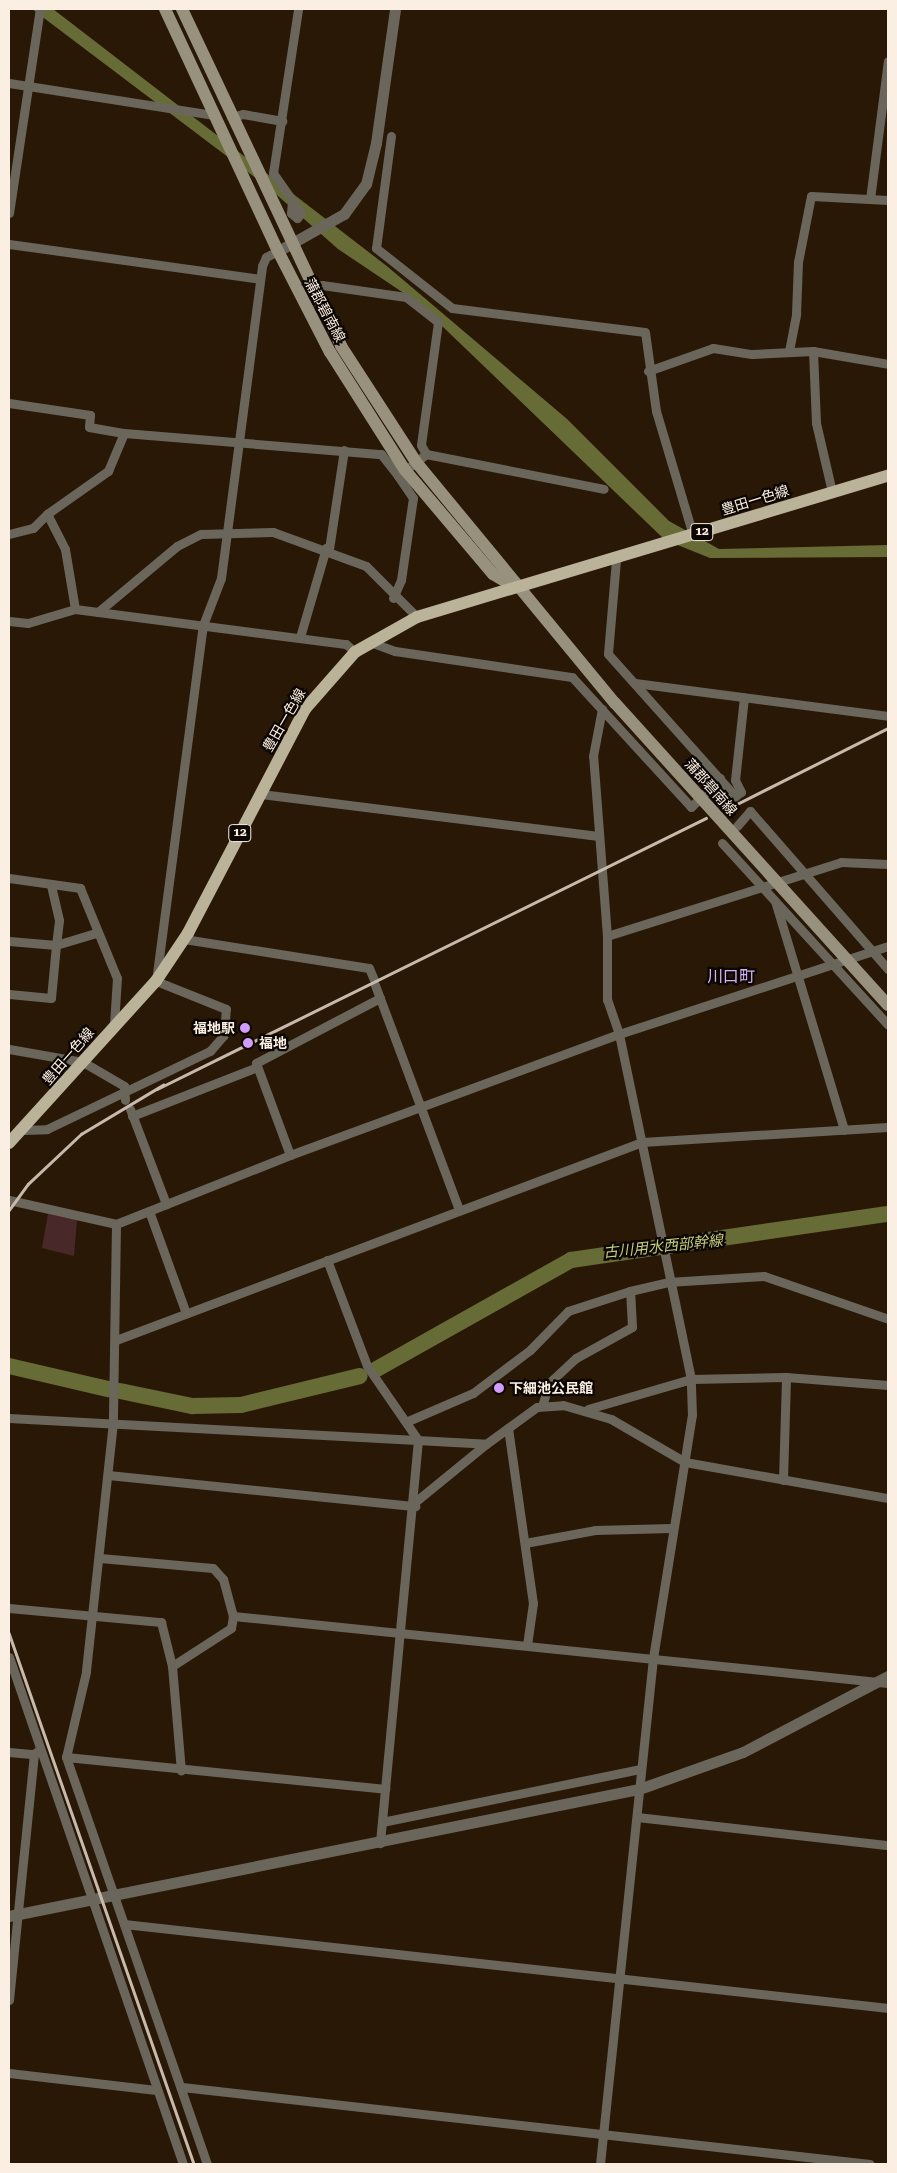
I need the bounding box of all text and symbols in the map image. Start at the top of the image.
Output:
street label: 蒲郡碧南線 [301,275,349,345]
street label: 豊田一色線 [719,482,791,518]
road number: 12 [690,522,714,542]
street label: 豊田一色線 [259,685,309,755]
street label: 蒲郡碧南線 [681,755,741,819]
road number: 12 [228,824,252,842]
district label: 川口町 [707,967,755,987]
place label: 福地駅 [193,1020,235,1036]
marker: 福地駅 [239,1022,251,1034]
street label: 豊田一色線 [39,1024,97,1088]
place label: 福地 [259,1035,287,1051]
marker: 福地 [241,1036,255,1050]
water label: 古川用水西部幹線 [602,1232,724,1262]
place label: 下細池公民館 [509,1380,593,1396]
marker: 下細池公民館 [493,1382,505,1394]

